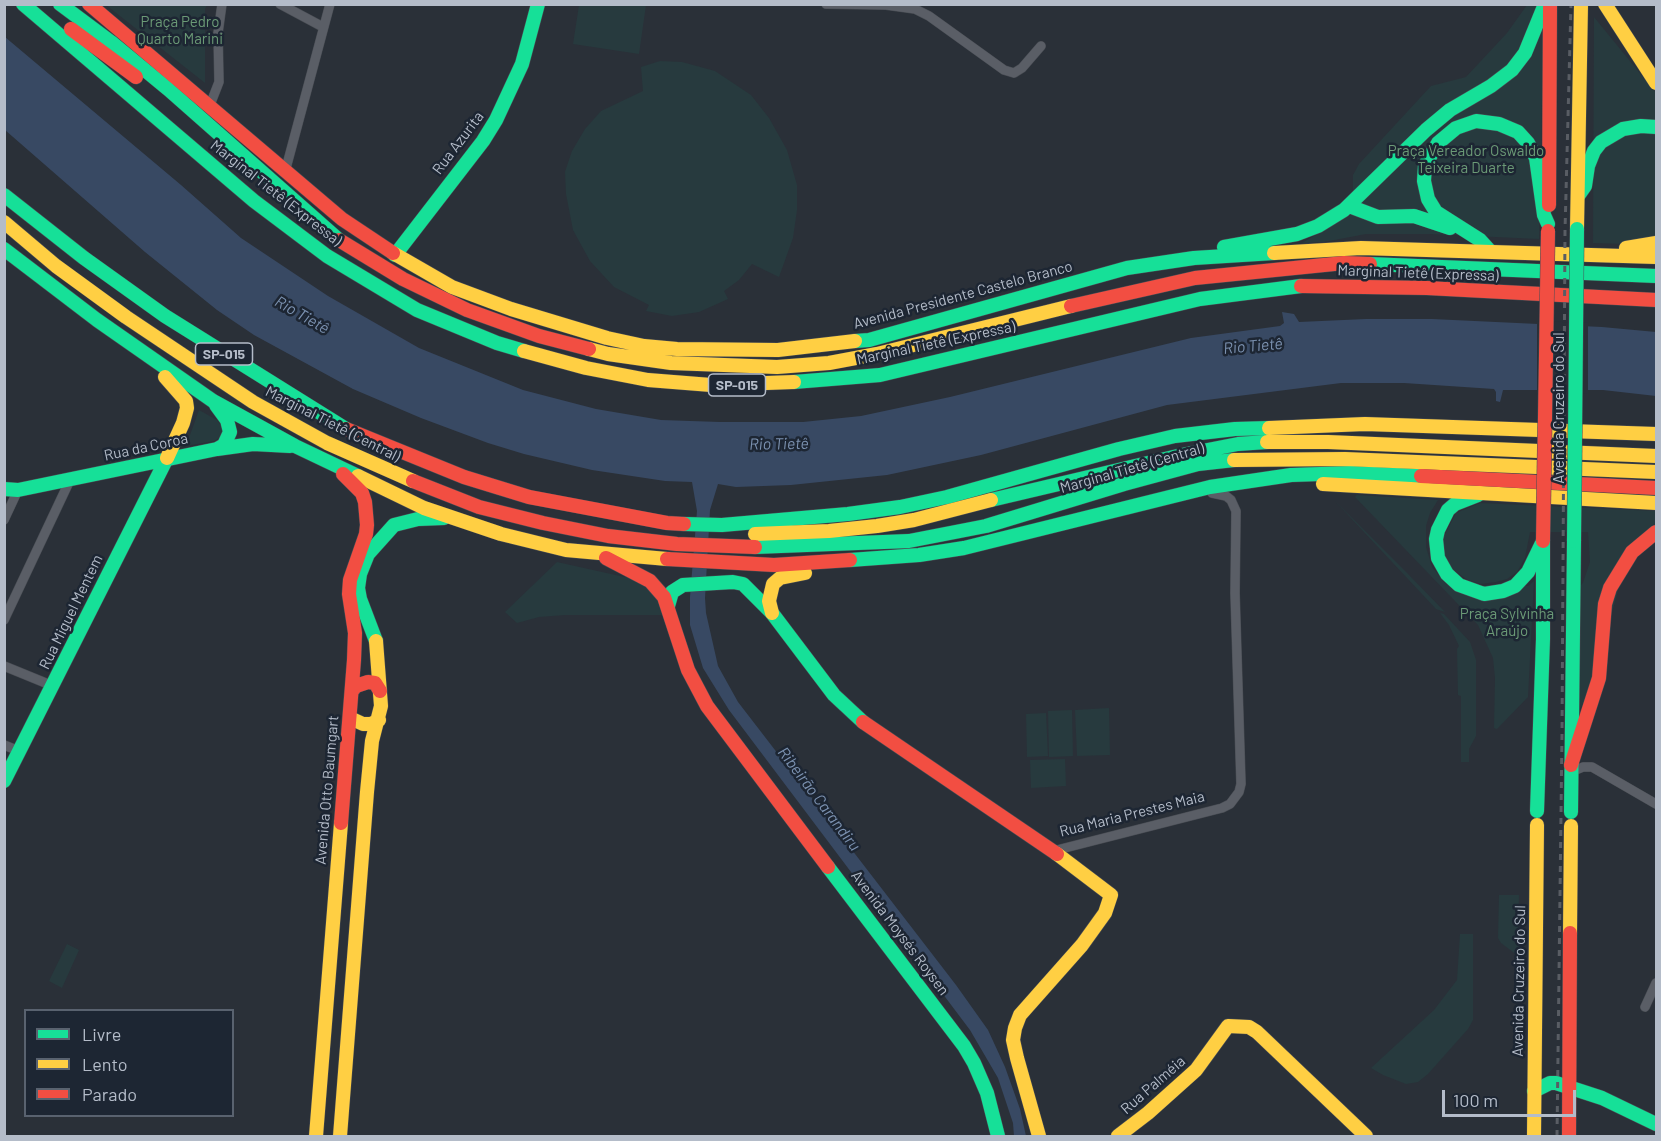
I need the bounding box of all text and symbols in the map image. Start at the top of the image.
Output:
park label: Praça Pedro Quarto Marini [137,13,223,48]
street label: Rua Azurita [429,108,487,178]
street label: Marginal Tietê (Expressa) [207,136,345,250]
park label: Praça Vereador Oswaldo Teixeira Duarte [1388,142,1544,177]
street label: Avenida Presidente Castelo Branco [851,257,1075,333]
street label: Marginal Tietê (Expressa) [1337,261,1499,285]
water label: Rio Tietê [271,292,333,338]
street label: Marginal Tietê (Expressa) [855,317,1017,369]
street label: Avenida Cruzeiro do Sul [1550,332,1568,484]
water label: Rio Tietê [1223,334,1283,358]
road number: SP-015 [196,343,252,365]
road number: SP-015 [708,374,766,396]
street label: Marginal Tietê (Central) [263,382,403,466]
street label: Rua da Coroa [102,429,190,465]
water label: Rio Tietê [749,434,809,454]
street label: Marginal Tietê (Central) [1058,439,1206,497]
street label: Rua Miguel Mentem [35,552,107,672]
park label: Praça Sylvinha Araújo [1460,605,1554,640]
street label: Avenida Otto Baumgart [312,715,342,865]
water label: Ribeirão Carandiru [774,743,864,855]
street label: Rua Maria Prestes Maia [1058,787,1206,841]
street label: Avenida Moysés Roysen [847,867,953,999]
street label: Avenida Cruzeiro do Sul [1509,905,1529,1057]
legend [24,1009,234,1117]
text: Livre [82,1023,121,1045]
street label: Rua Palméia [1117,1052,1189,1118]
text: Lento [82,1053,128,1075]
scale bar [1445,1078,1578,1116]
text: Parado [82,1083,137,1105]
text: 100 m [1453,1089,1498,1111]

